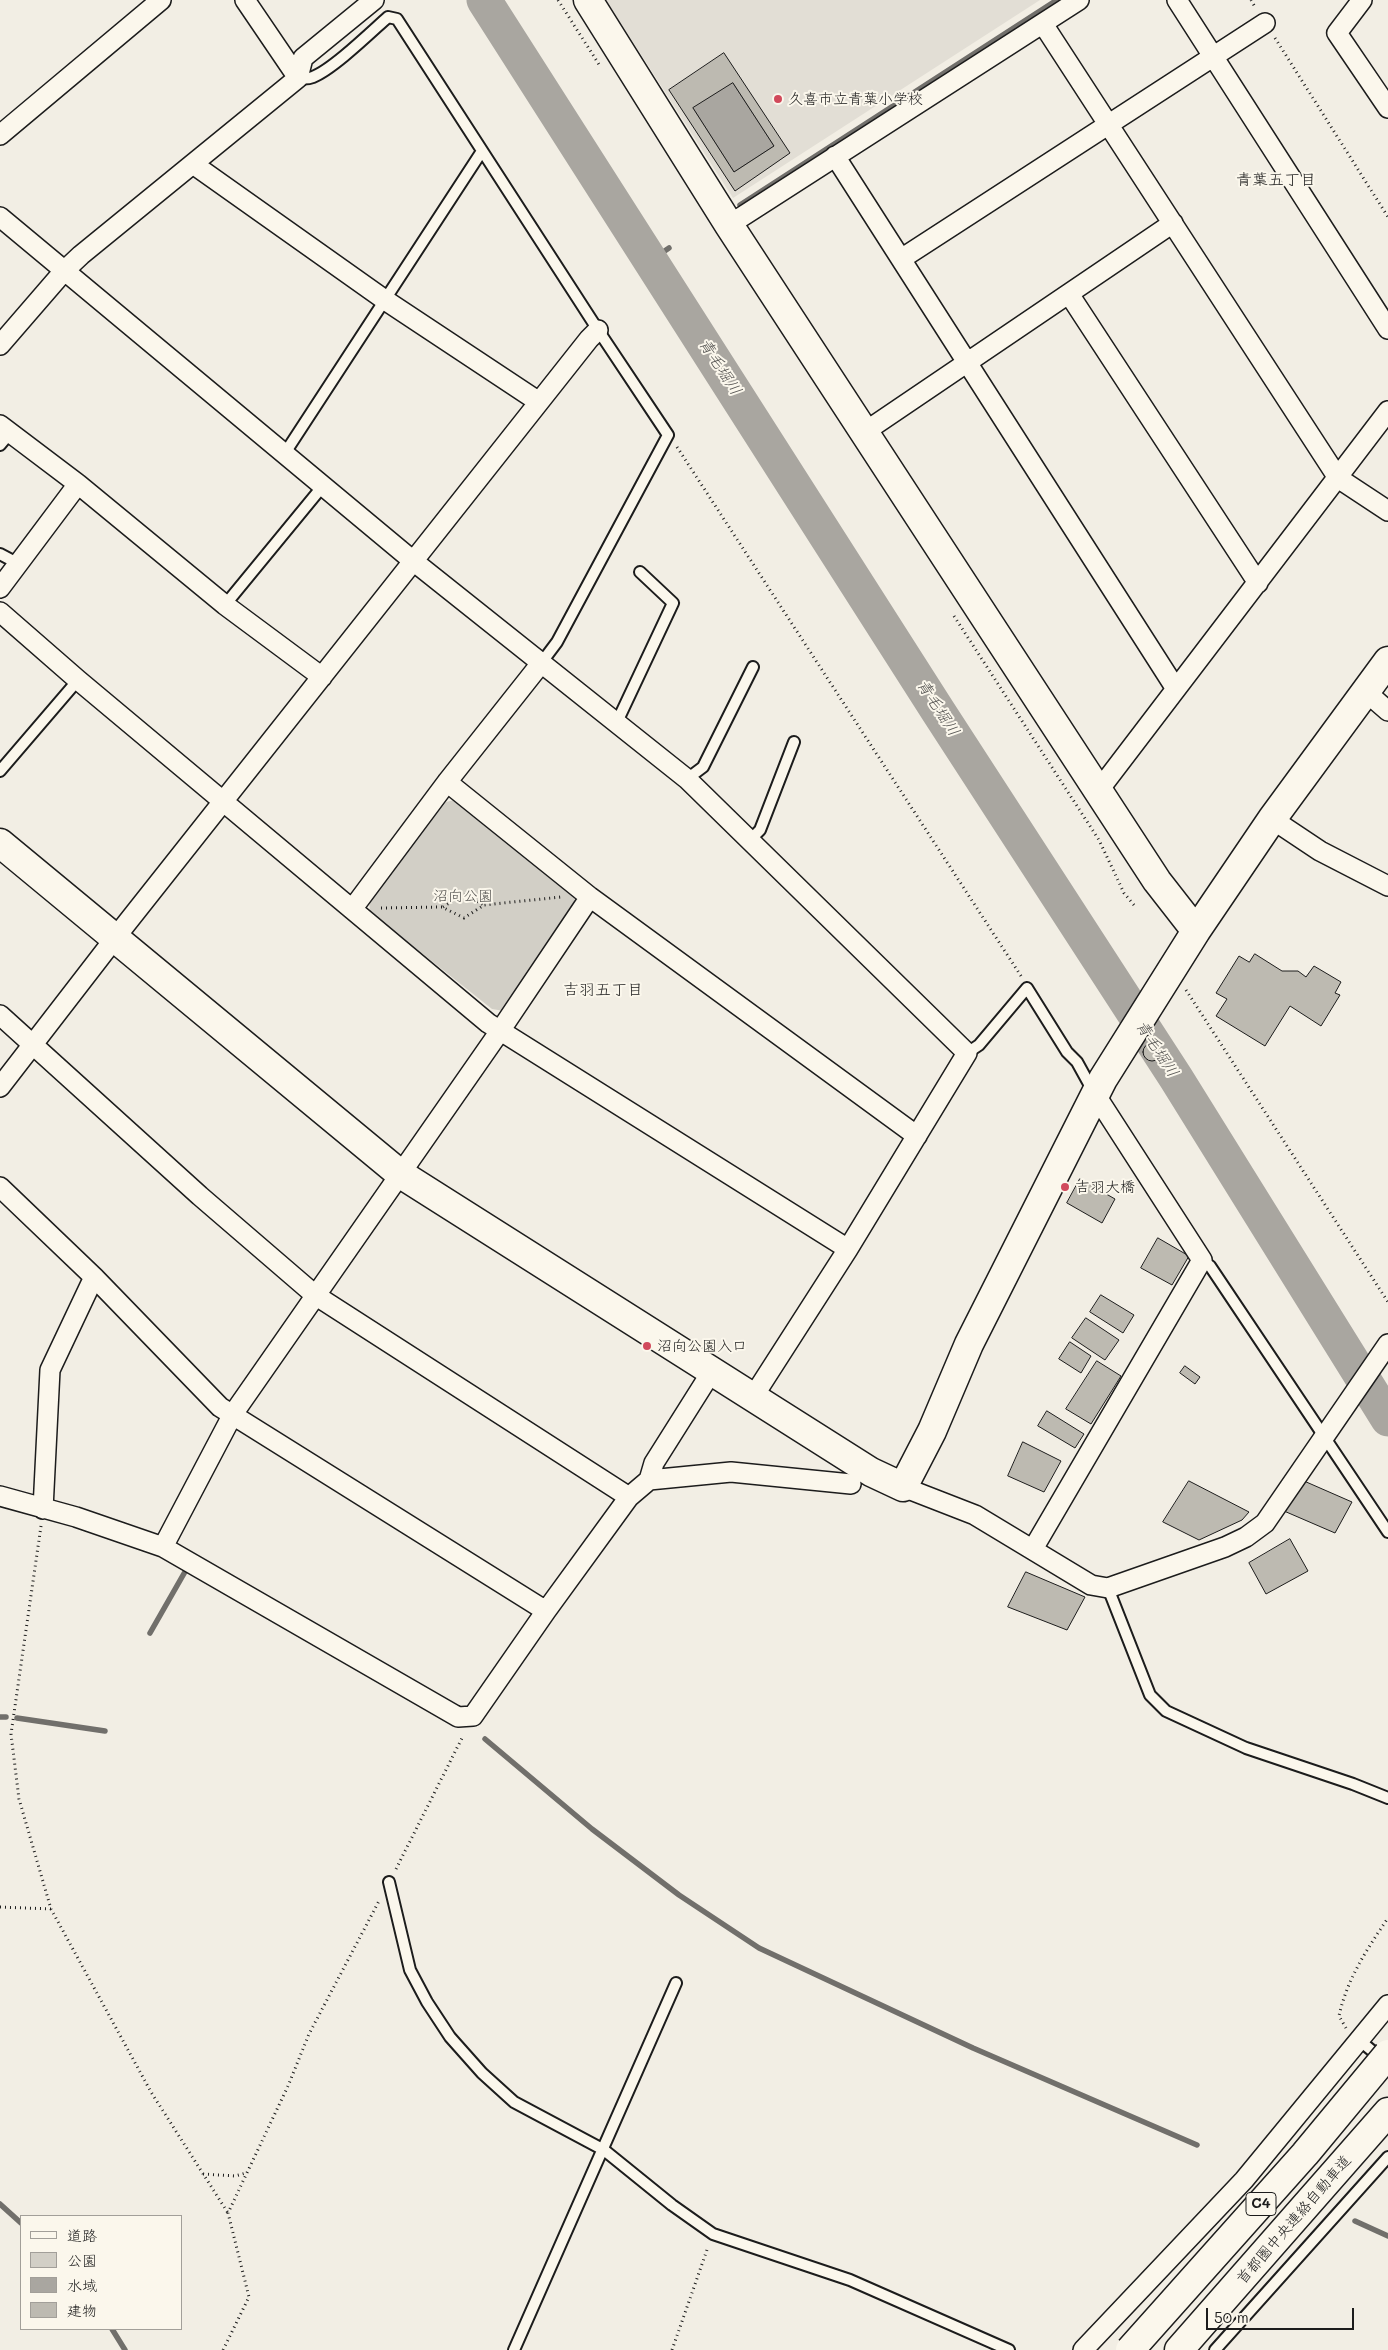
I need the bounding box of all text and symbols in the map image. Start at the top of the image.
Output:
place label: 久喜市立青葉小学校 [788,90,923,108]
marker: 久喜市立青葉小学校 [772,93,784,105]
district label: 青葉五丁目 [1236,170,1316,190]
water label: 青毛堀川 [695,335,745,399]
water label: 青毛堀川 [913,676,963,740]
park label: 沼向公園 [433,887,493,905]
district label: 吉羽五丁目 [563,980,643,1000]
water label: 青毛堀川 [1132,1017,1182,1081]
place label: 吉羽大橋 [1075,1178,1135,1196]
marker: 吉羽大橋 [1059,1181,1071,1193]
place label: 沼向公園入口 [657,1337,747,1355]
marker: 沼向公園入口 [641,1340,653,1352]
street label: 首都圏中央連絡自動車道 [1233,2152,1355,2288]
road number: C4 [1246,2192,1276,2216]
legend [20,2215,182,2330]
text: 道路 [67,2225,97,2245]
text: 公園 [67,2250,97,2270]
text: 水域 [67,2275,97,2295]
scale bar [1208,2298,1356,2330]
text: 建物 [67,2300,97,2320]
text: 50 m [1214,2307,1249,2327]

